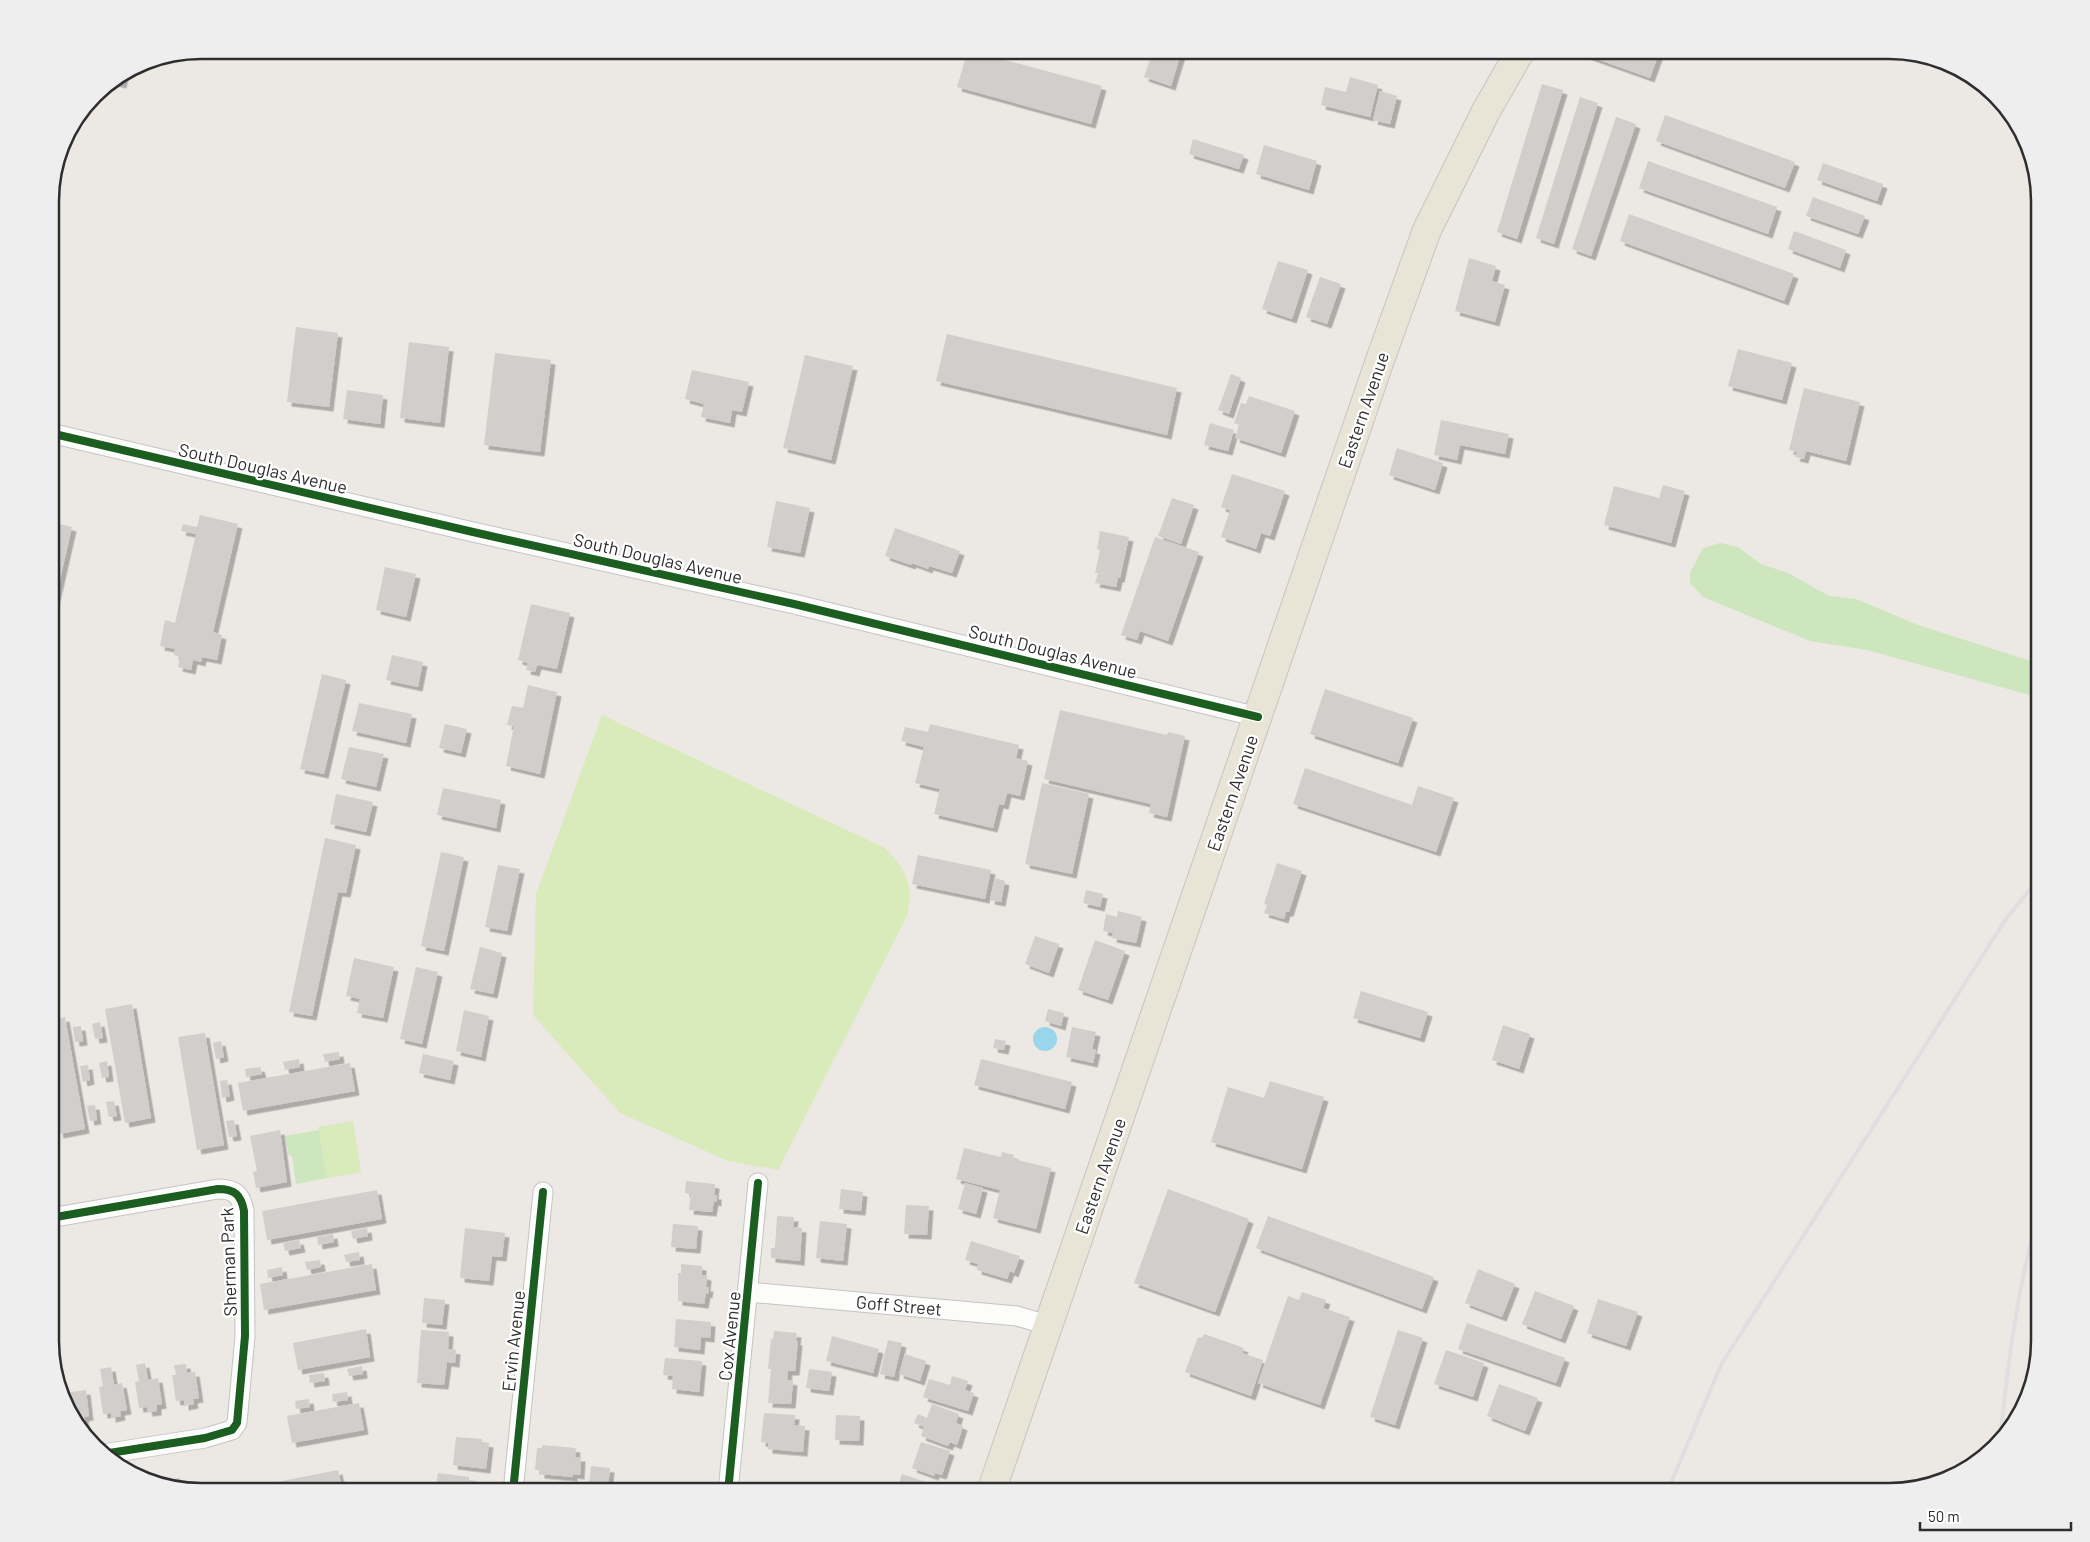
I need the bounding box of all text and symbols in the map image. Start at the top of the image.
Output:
street label: Eastern Avenue [1333,349,1393,471]
street label: South Douglas Avenue [176,438,350,498]
street label: South Douglas Avenue [571,528,745,588]
street label: South Douglas Avenue [966,619,1140,683]
street label: Eastern Avenue [1202,732,1262,854]
street label: Eastern Avenue [1070,1115,1130,1237]
street label: Sherman Park [215,1207,241,1317]
street label: Ervin Avenue [497,1289,529,1393]
street label: Cox Avenue [713,1290,745,1382]
street label: Goff Street [855,1290,943,1320]
scale bar [1920,1500,2071,1532]
text: 50 m [1928,1507,1960,1525]

